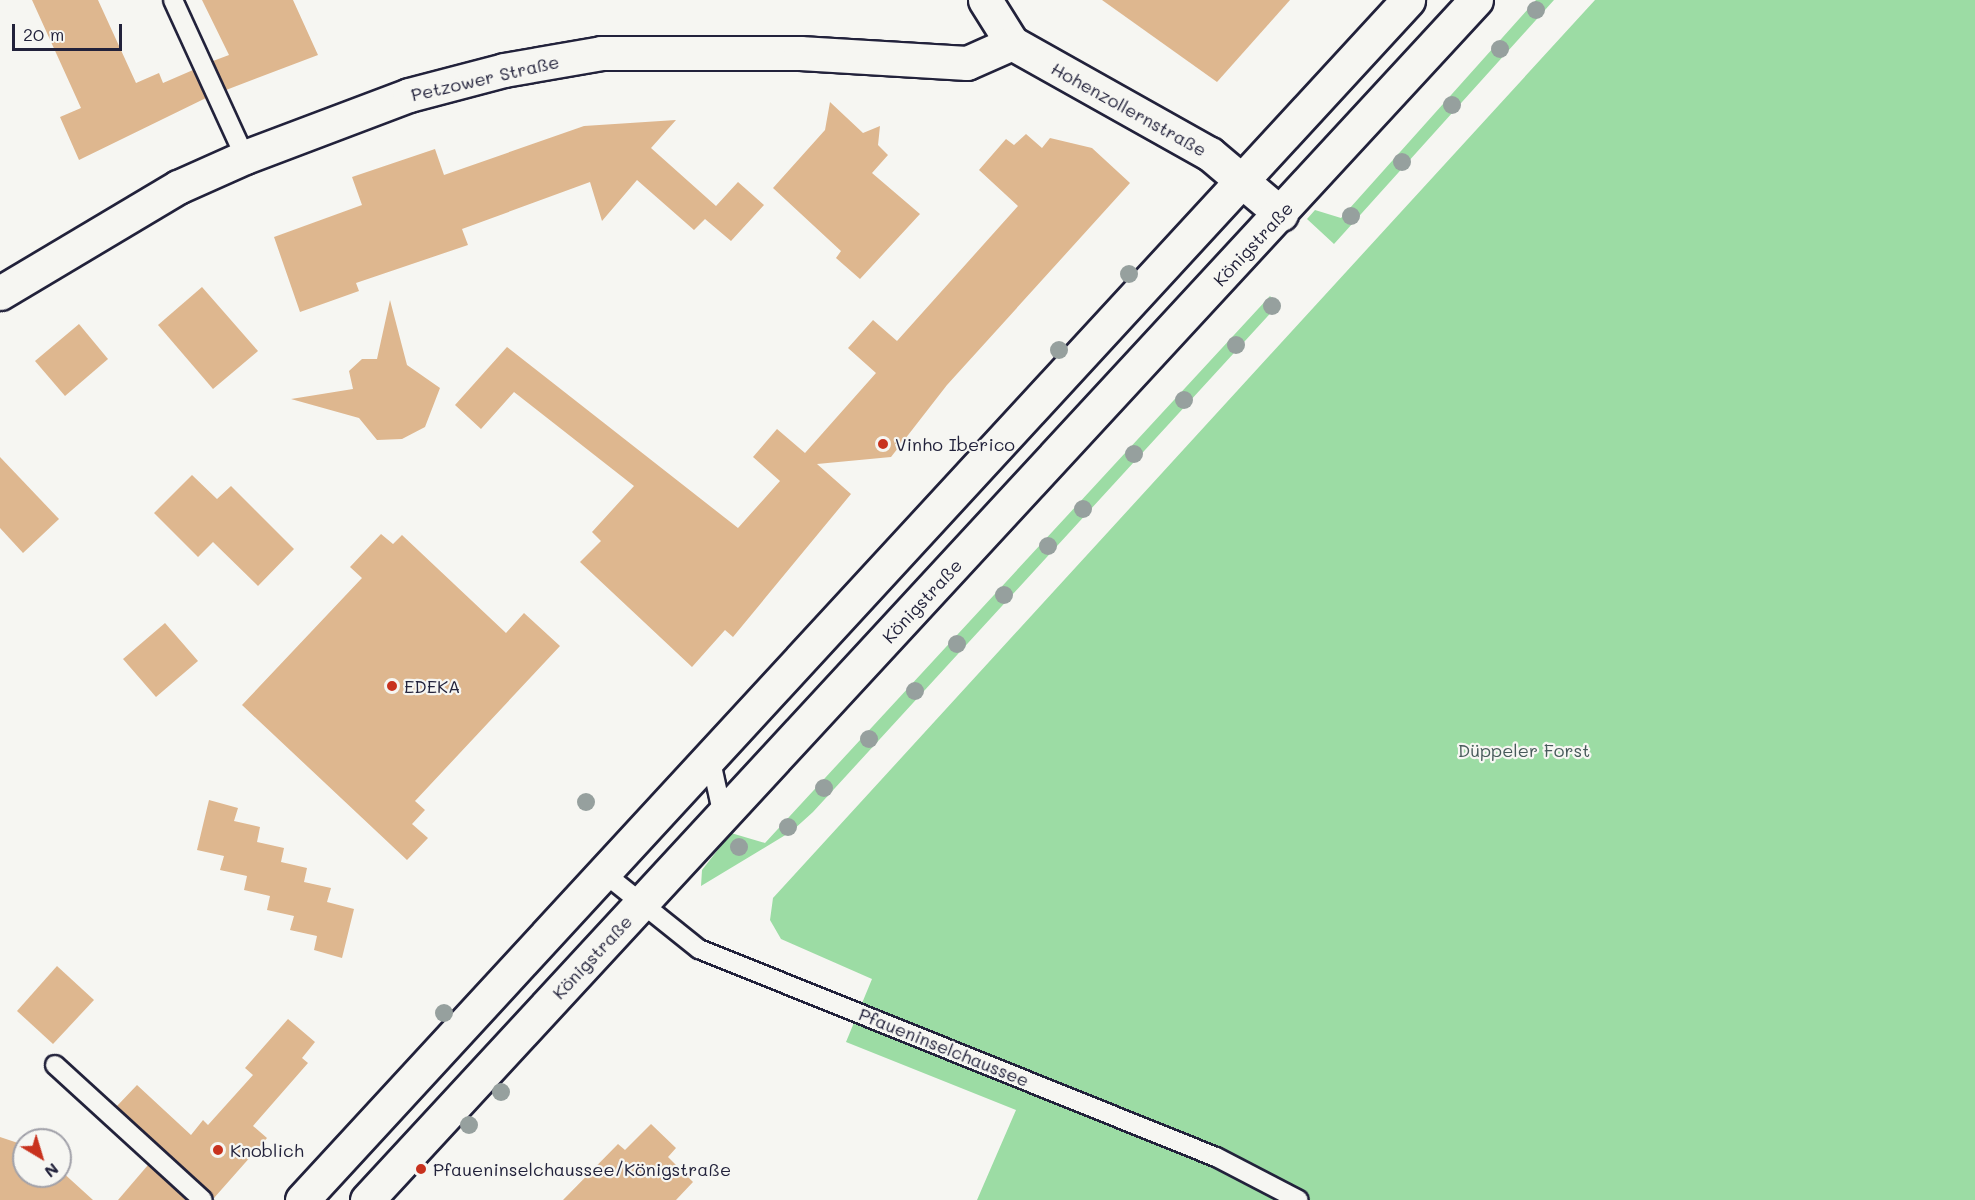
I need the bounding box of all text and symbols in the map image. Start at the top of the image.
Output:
scale bar [15,12,124,50]
text: 20 m [23,22,64,46]
street label: Petzower Straße [409,50,561,106]
street label: Hohenzollernstraße [1048,57,1210,161]
street label: Königstraße [1209,198,1297,290]
place label: Vinho Iberico [895,433,1015,455]
marker: Vinho Iberico [876,437,890,451]
street label: Königstraße [878,555,966,647]
place label: EDEKA [404,675,460,697]
marker: EDEKA [385,679,399,693]
park label: Düppeler Forst [1458,739,1590,761]
street label: Königstraße [548,911,636,1003]
street label: Pfaueninselchaussee [856,1003,1032,1091]
north arrow [12,1128,72,1188]
place label: Knoblich [230,1139,304,1161]
marker: Knoblich [211,1143,225,1157]
place label: Pfaueninselchaussee/Königstraße [433,1158,731,1180]
text: N [41,1159,63,1183]
marker: Pfaueninselchaussee/Königstraße [414,1162,428,1176]

